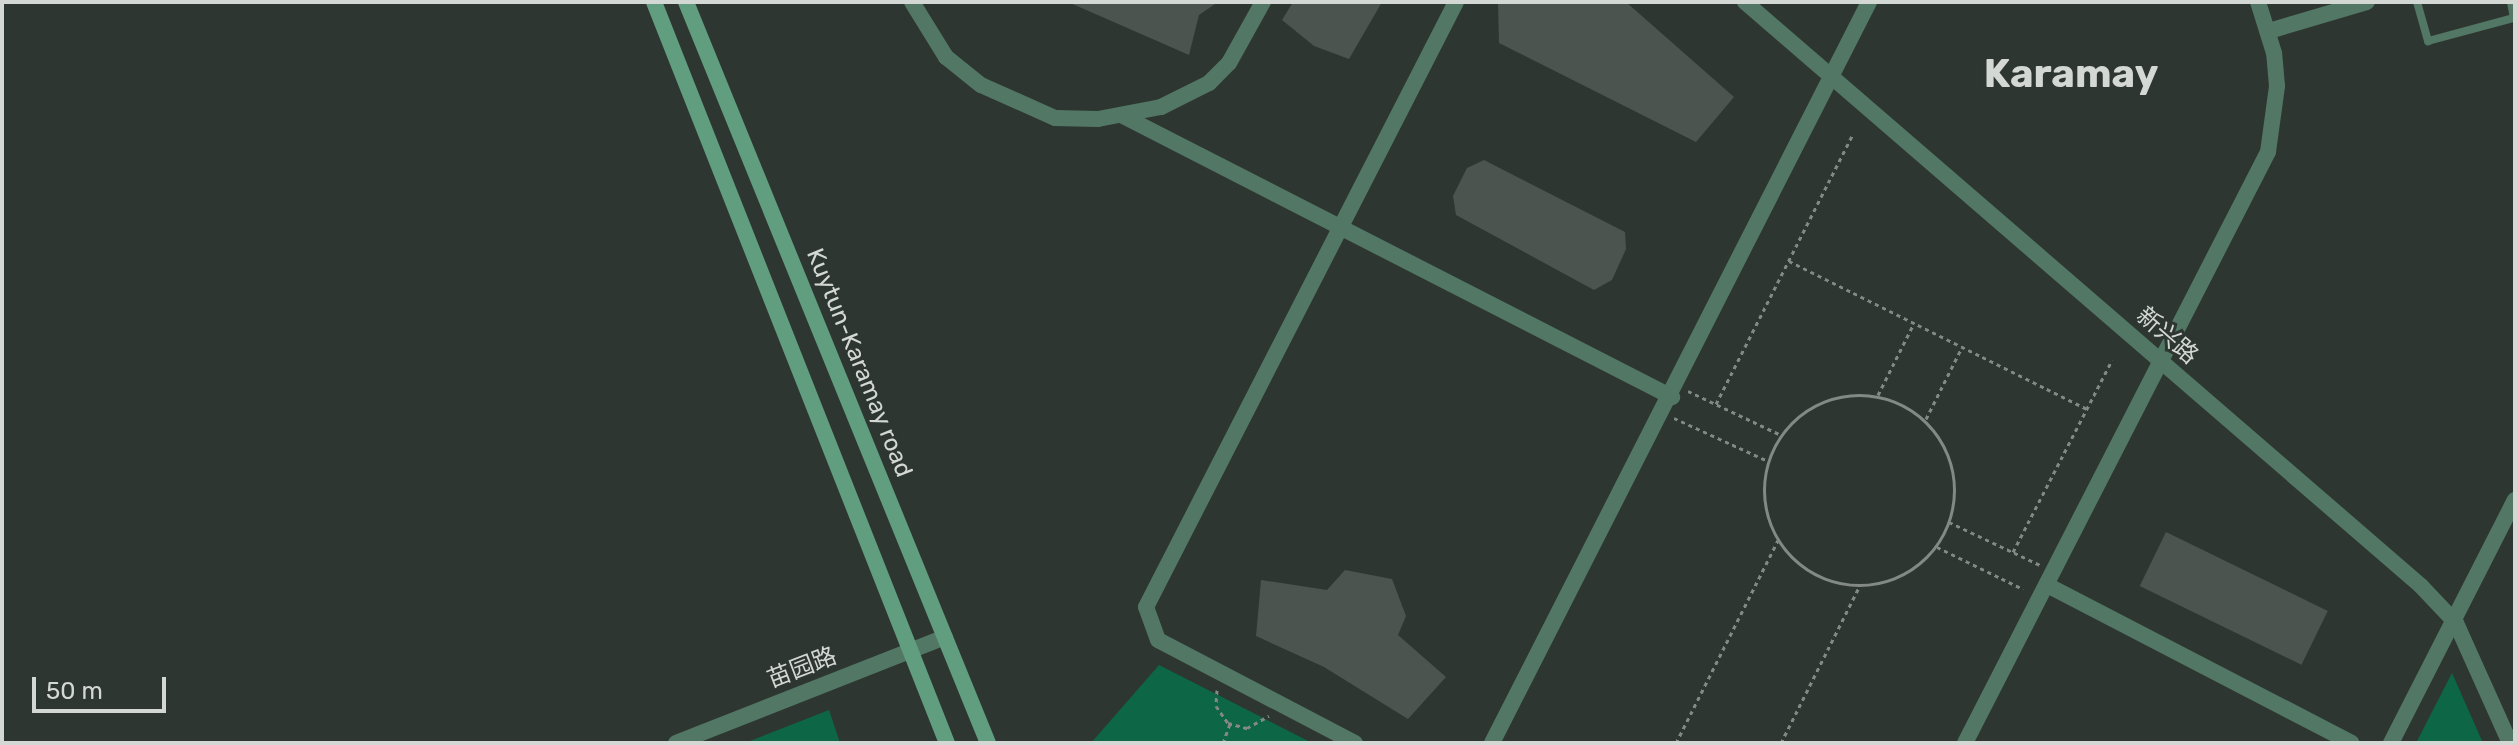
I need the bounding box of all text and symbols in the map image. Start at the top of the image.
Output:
district label: Karamay [1984,50,2158,98]
street label: Kuytun-Karamay road [800,244,918,482]
street label: 新兴路 [2130,302,2204,370]
street label: 苗园路 [763,642,841,694]
scale bar [36,661,170,711]
text: 50 m [46,677,103,705]

